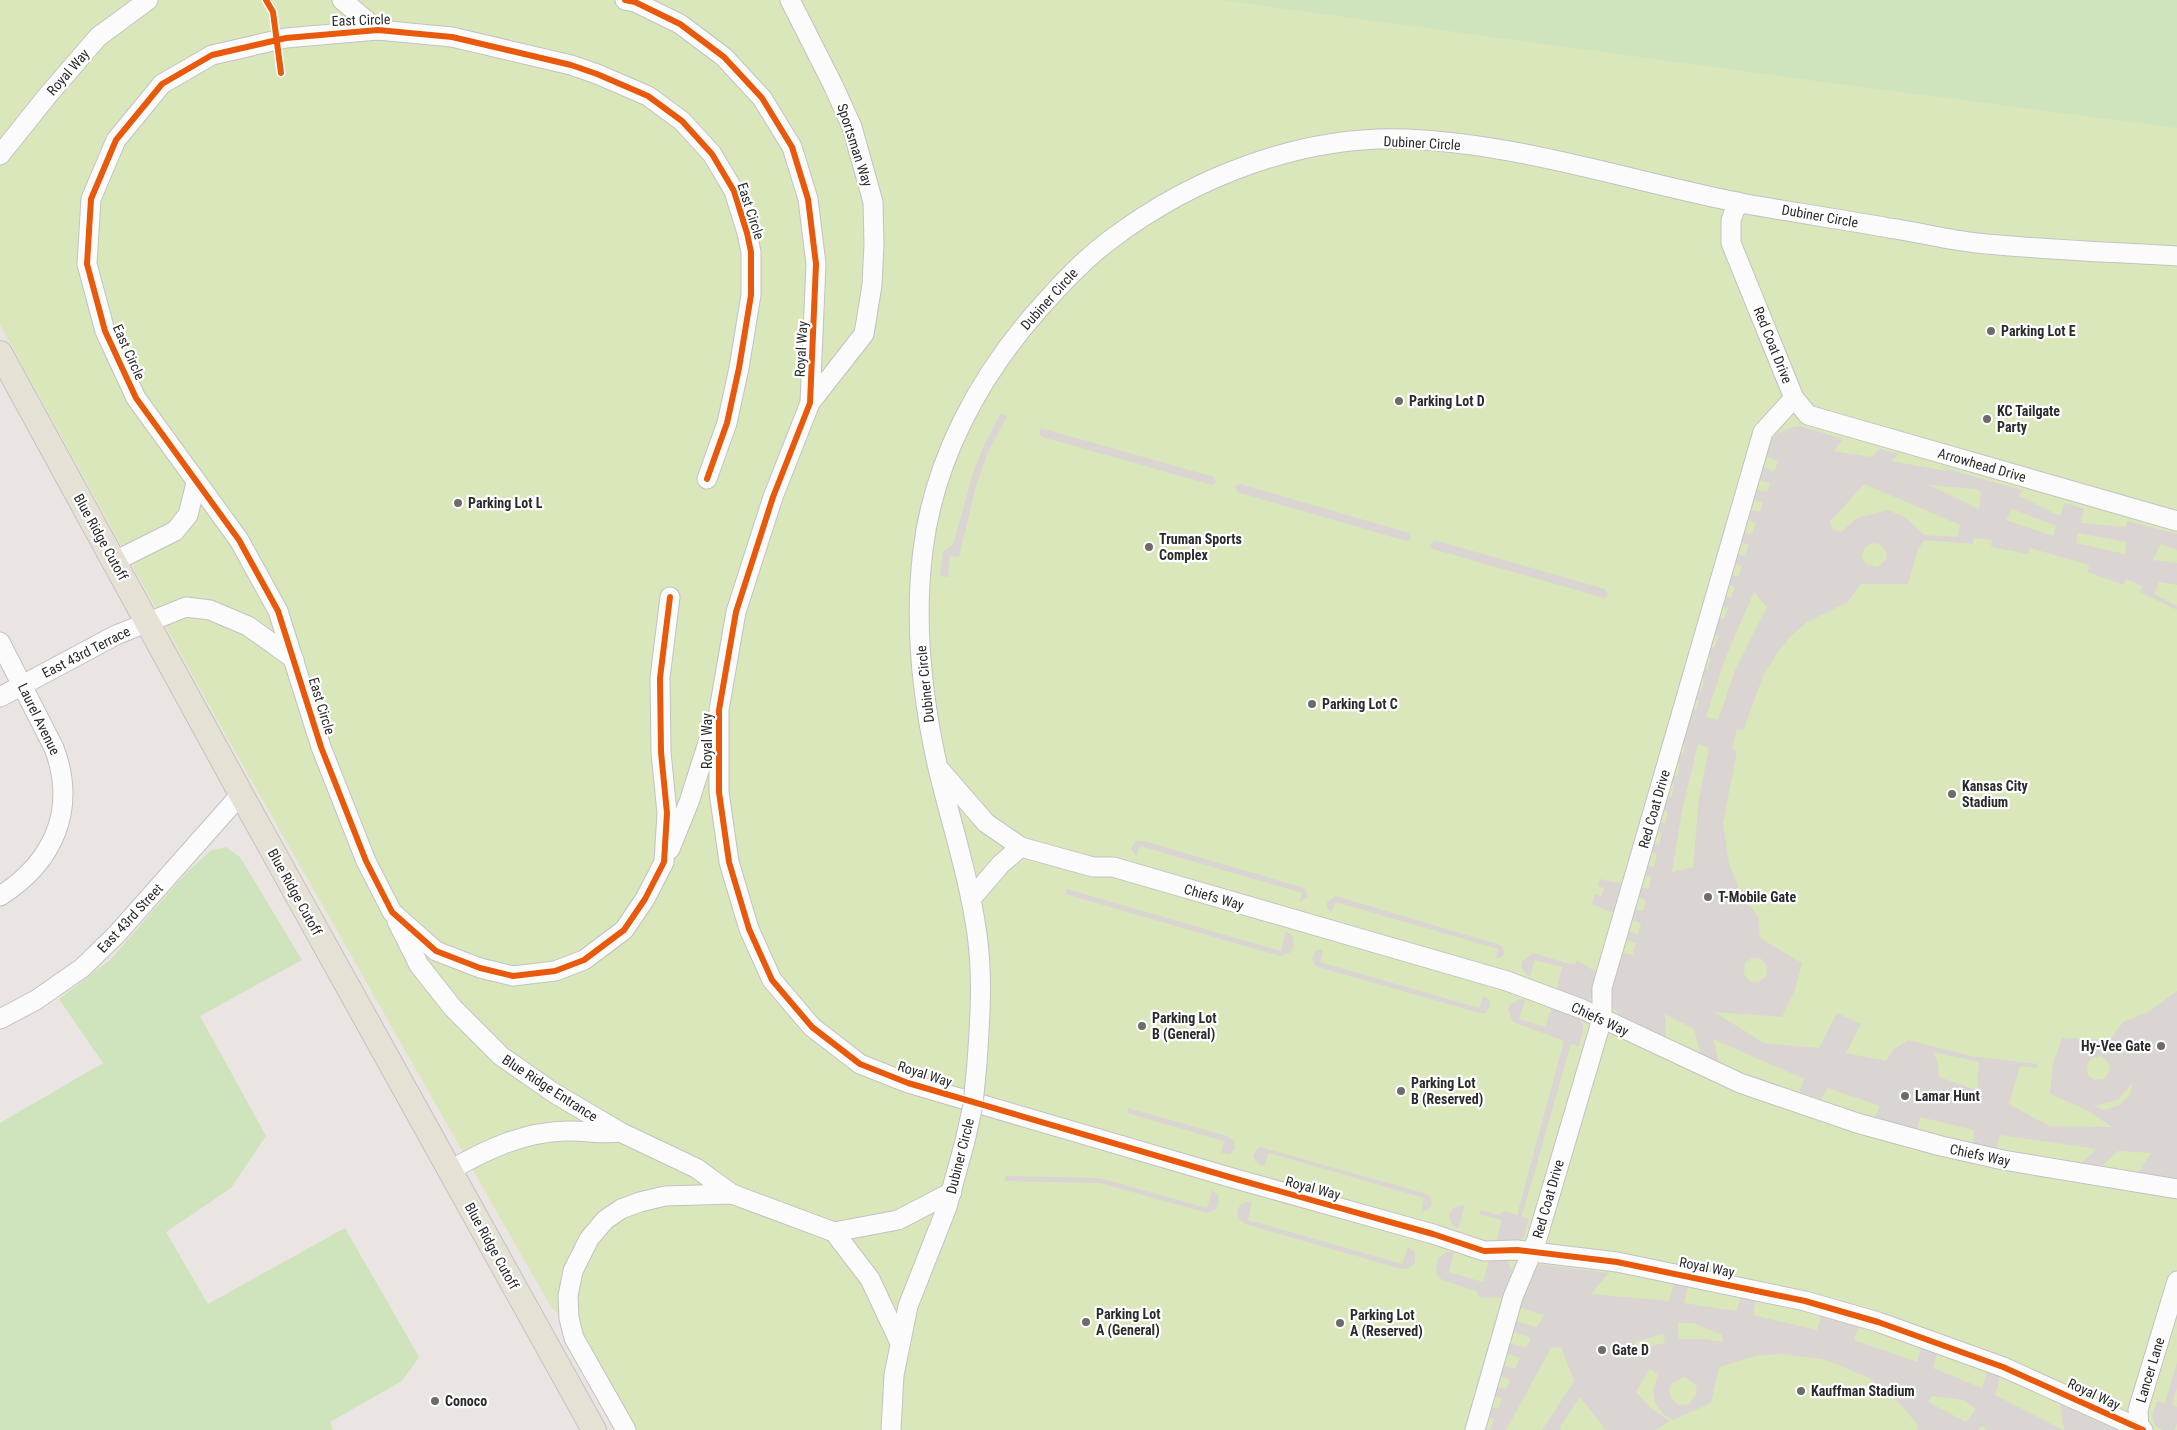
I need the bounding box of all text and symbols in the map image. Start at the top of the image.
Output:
street label: East Circle [331,11,391,29]
street label: Royal Way [44,45,93,98]
street label: Sportsman Way [834,101,876,189]
street label: Dubiner Circle [1383,133,1461,153]
street label: East Circle [734,181,768,242]
street label: Dubiner Circle [1781,201,1860,231]
street label: Dubiner Circle [1017,265,1081,333]
street label: Red Coat Drive [1750,304,1796,386]
street label: Royal Way [792,320,810,377]
street label: East Circle [110,322,148,383]
place label: Parking Lot E [2001,323,2076,339]
marker: Parking Lot E [1985,325,1997,337]
place label: Parking Lot D [1409,393,1485,409]
marker: Parking Lot D [1393,395,1405,407]
place label: KC Tailgate Party [1997,403,2060,435]
marker: KC Tailgate Party [1981,413,1993,425]
street label: Arrowhead Drive [1936,445,2028,485]
street label: Blue Ridge Cutoff [71,491,132,583]
place label: Parking Lot L [468,495,543,511]
marker: Parking Lot L [452,497,464,509]
place label: Truman Sports Complex [1159,531,1242,563]
marker: Truman Sports Complex [1143,541,1155,553]
street label: East 43rd Terrace [39,623,133,681]
street label: Dubiner Circle [913,644,937,723]
street label: East Circle [306,675,338,737]
street label: Laurel Avenue [15,681,63,758]
place label: Parking Lot C [1322,696,1398,712]
marker: Parking Lot C [1306,698,1318,710]
street label: Royal Way [699,713,715,769]
street label: Red Coat Drive [1635,767,1673,850]
place label: Kansas City Stadium [1962,778,2029,810]
marker: Kansas City Stadium [1946,788,1958,800]
street label: Blue Ridge Cutoff [265,846,326,938]
street label: East 43rd Street [94,880,166,956]
street label: Chiefs Way [1182,881,1246,913]
place label: T-Mobile Gate [1718,889,1796,905]
marker: T-Mobile Gate [1702,891,1714,903]
street label: Chiefs Way [1569,999,1631,1039]
place label: Parking Lot B (General) [1152,1010,1216,1043]
marker: Parking Lot B (General) [1136,1020,1148,1032]
place label: Hy-Vee Gate [2081,1038,2151,1054]
marker: Hy-Vee Gate [2155,1040,2167,1052]
street label: Blue Ridge Entrance [499,1051,601,1125]
street label: Royal Way [896,1058,954,1090]
place label: Parking Lot B (Reserved) [1411,1075,1483,1108]
marker: Parking Lot B (Reserved) [1395,1085,1407,1097]
place label: Lamar Hunt [1915,1088,1980,1104]
marker: Lamar Hunt [1899,1090,1911,1102]
street label: Dubiner Circle [943,1116,977,1195]
street label: Chiefs Way [1948,1141,2012,1169]
street label: Red Coat Drive [1529,1157,1567,1240]
street label: Royal Way [1284,1173,1342,1203]
street label: Blue Ridge Cutoff [462,1200,523,1292]
street label: Royal Way [1678,1254,1736,1280]
place label: Parking Lot A (General) [1096,1306,1160,1339]
place label: Parking Lot A (Reserved) [1350,1307,1423,1340]
marker: Parking Lot A (General) [1080,1316,1092,1328]
marker: Parking Lot A (Reserved) [1334,1317,1346,1329]
street label: Lancer Lane [2133,1335,2168,1405]
place label: Gate D [1612,1342,1649,1358]
marker: Gate D [1596,1344,1608,1356]
street label: Royal Way [2065,1375,2123,1413]
place label: Kauffman Stadium [1811,1383,1915,1399]
marker: Kauffman Stadium [1795,1385,1807,1397]
place label: Conoco [445,1393,487,1409]
marker: Conoco [429,1395,441,1407]

